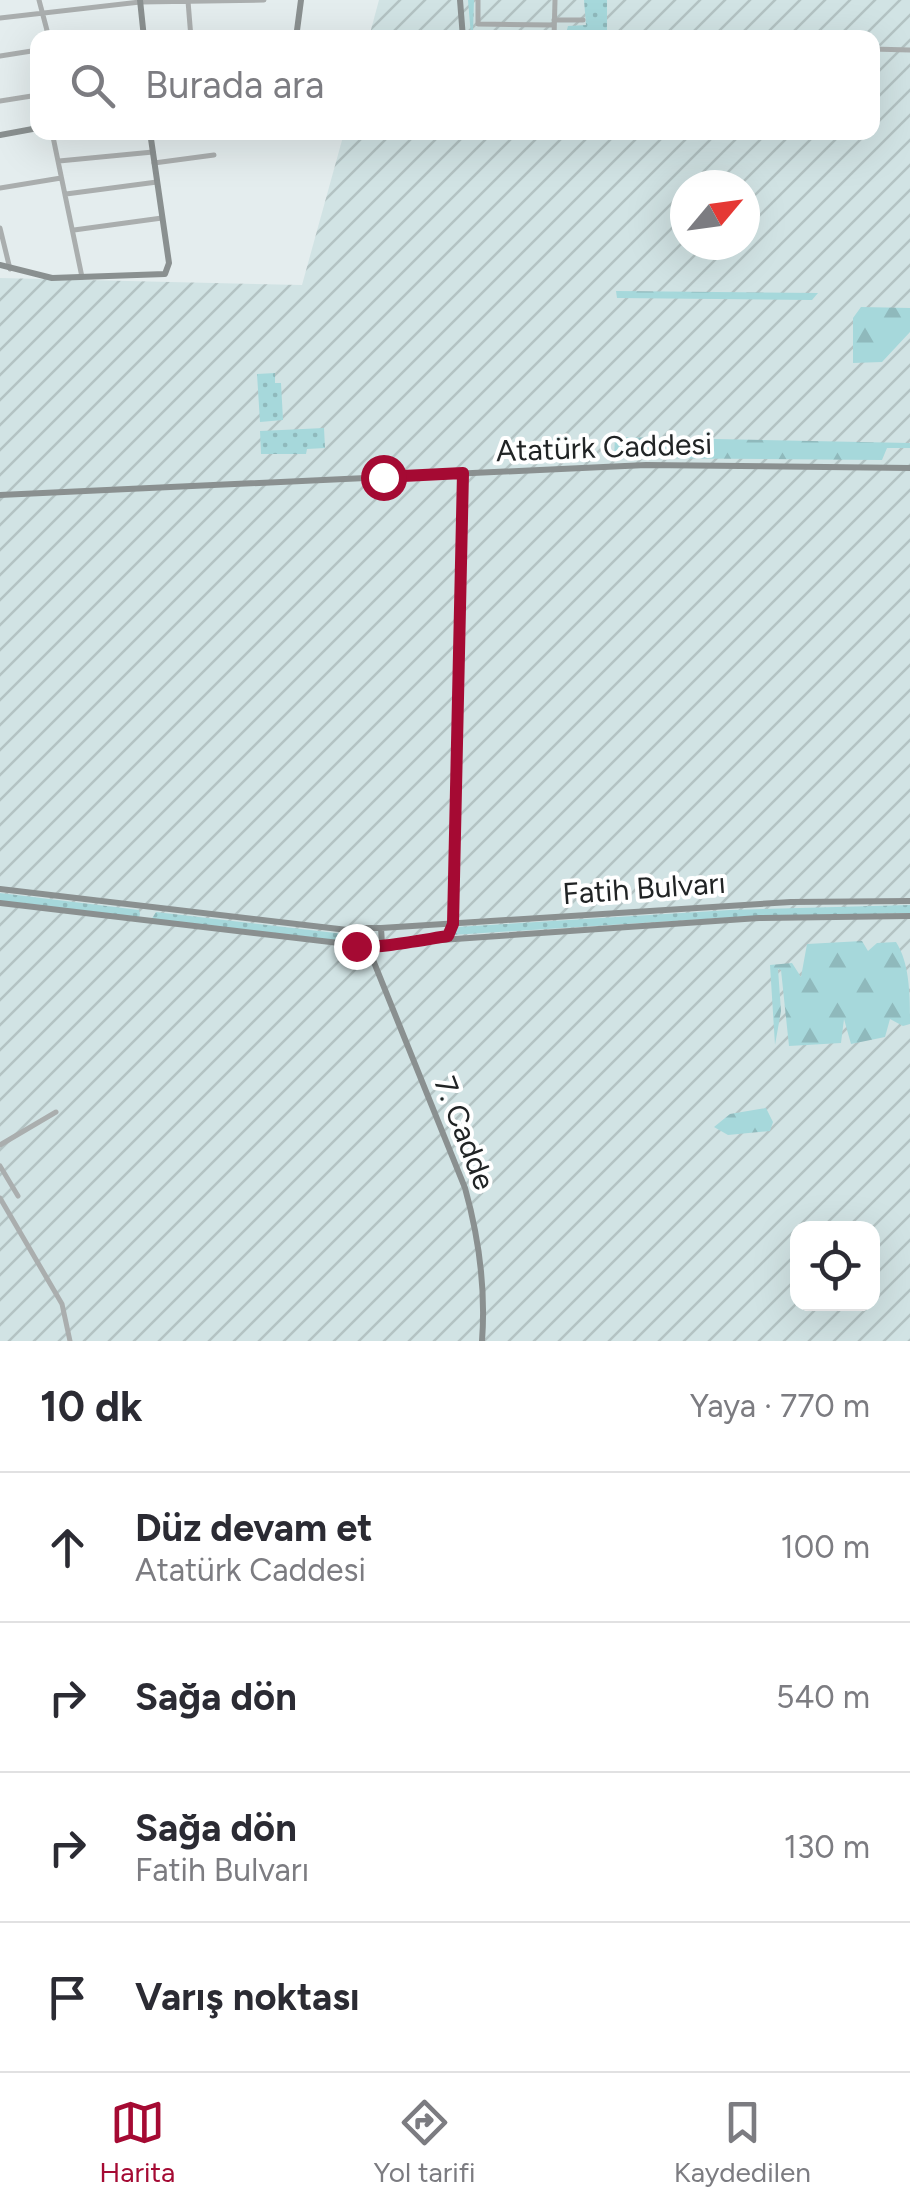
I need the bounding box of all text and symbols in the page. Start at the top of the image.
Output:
search box [30,30,880,140]
icon: search [65,58,120,113]
text: Burada ara [145,62,324,108]
north arrow [670,170,760,260]
street label: Atatürk Caddesi [495,425,713,469]
route start [361,455,407,501]
street label: Fatih Bulvarı [561,864,727,912]
route end [334,924,380,970]
street label: 7. Cadde [427,1071,503,1195]
map controls [790,1221,880,1311]
button: locate [790,1221,880,1311]
text: 10 dk [40,1381,143,1432]
text: Yaya · 770 m [690,1387,870,1425]
text: Düz devam et [135,1505,372,1551]
icon: ahead [40,1520,95,1575]
text: 100 m [781,1528,870,1566]
text: Atatürk Caddesi [135,1551,366,1589]
icon: right [40,1670,95,1725]
text: Sağa dön [135,1674,297,1720]
text: 540 m [776,1678,870,1716]
text: Sağa dön [135,1805,297,1851]
icon: right [40,1820,95,1875]
text: 130 m [784,1828,870,1866]
text: Fatih Bulvarı [135,1851,309,1889]
icon: arrive [40,1970,95,2025]
text: Varış noktası [135,1974,360,2020]
tab: Harita [99,2095,175,2189]
tab: Yol tarifi [373,2095,476,2189]
tab: Kaydedilen [674,2095,811,2189]

